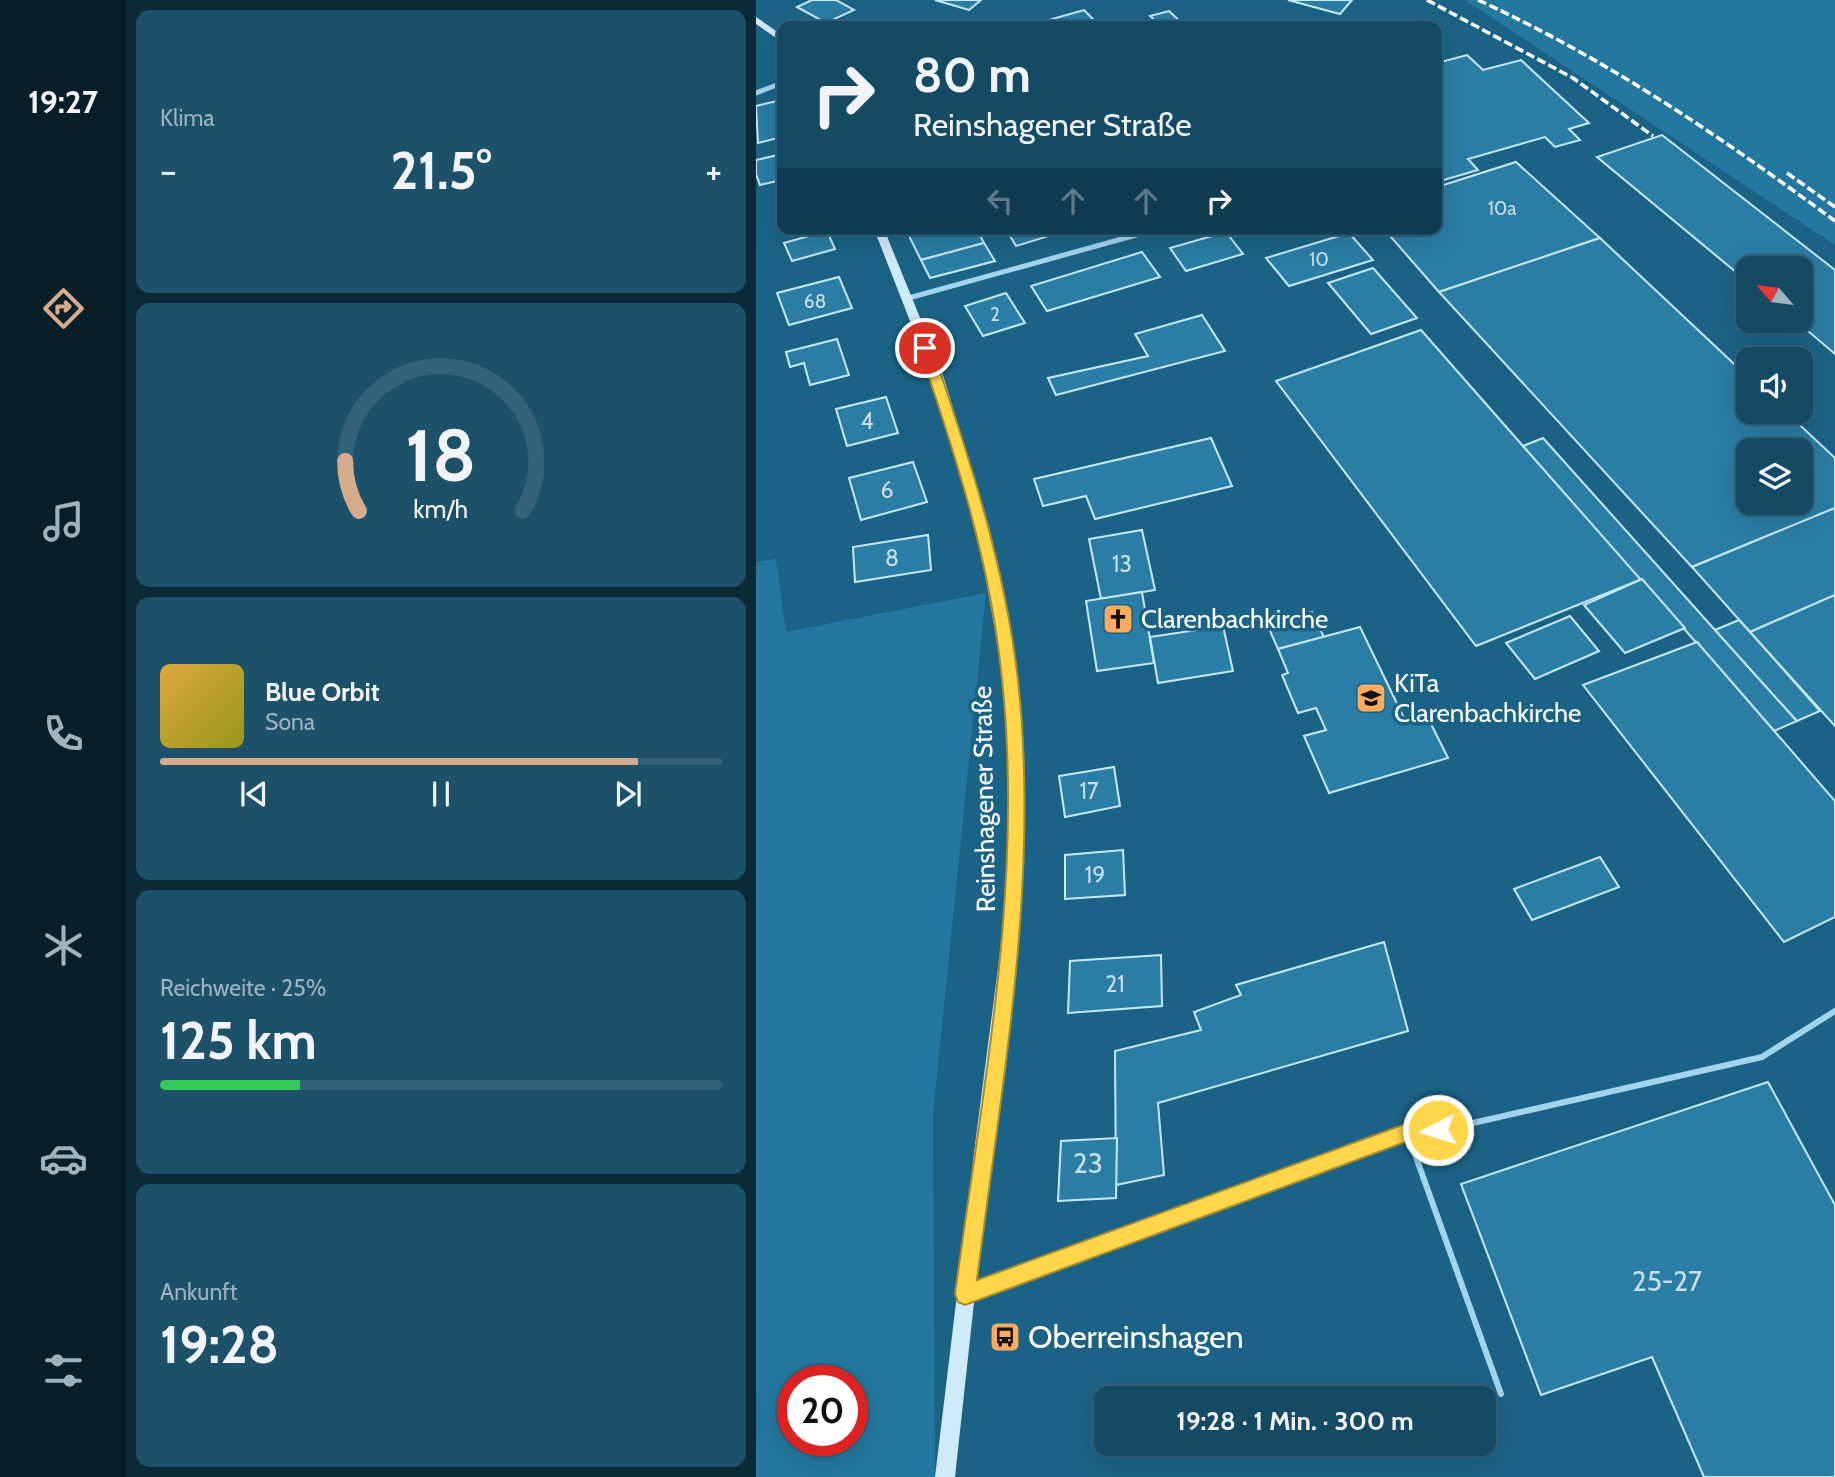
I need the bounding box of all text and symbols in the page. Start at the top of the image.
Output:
text: 80 m [913,45,1031,104]
icon: right [798,49,889,140]
text: 19:27 [28,82,98,121]
text: Klima [160,104,215,132]
text: Reinshagener Straße [913,105,1192,144]
text: 21.5° [390,139,492,202]
text: − [160,147,177,194]
text: + [705,147,722,194]
icon: left [981,182,1019,220]
icon: ahead [1054,182,1092,220]
icon: ahead [1127,182,1165,220]
icon: right [1200,182,1238,220]
house number: 10a [1488,197,1516,220]
house number: 10 [1309,248,1329,271]
north arrow [1736,256,1813,332]
map controls [1736,256,1813,515]
icon: directions [39,284,88,333]
house number: 68 [804,290,826,313]
house number: 2 [990,303,1000,326]
pin [895,318,955,378]
icon: arrive [906,329,944,367]
button: sound [1736,347,1813,424]
house number: 4 [860,407,874,435]
text: 18 [406,412,476,500]
button: layers [1736,438,1813,515]
house number: 6 [880,476,894,504]
text: km/h [414,494,468,524]
icon: music [39,497,88,546]
house number: 8 [885,544,899,572]
house number: 13 [1112,550,1132,578]
church icon: Clarenbachkirche [1101,602,1135,636]
place label: Clarenbachkirche [1141,603,1328,635]
place label: KiTa Clarenbachkirche [1394,667,1581,729]
text: Blue Orbit [265,676,380,708]
school or university icon: KiTa Clarenbachkirche [1354,681,1388,715]
street label: Reinshagener Straße [966,686,1002,912]
text: Sona [265,708,315,736]
icon: phone [39,709,88,758]
icon: previous [235,775,273,813]
icon: pause [422,775,460,813]
icon: next [609,775,647,813]
house number: 17 [1079,777,1099,805]
house number: 19 [1085,861,1105,889]
icon: climate [39,921,88,970]
house number: 21 [1105,970,1125,998]
text: Reichweite · 25% [160,974,326,1002]
text: 125 km [160,1009,317,1072]
position arrow [1401,1093,1475,1167]
icon: car [39,1134,88,1183]
house number: 23 [1073,1146,1103,1180]
house number: 25-27 [1632,1264,1702,1298]
text: Ankunft [160,1278,238,1306]
text: 19:28 [160,1313,279,1376]
place label: Oberreinshagen [1028,1317,1244,1356]
bus stop icon: Oberreinshagen [988,1320,1022,1354]
icon: filters [39,1346,88,1395]
speed limit sign: 20 [777,1365,868,1456]
text: 19:28 · 1 Min. · 300 m [1176,1405,1414,1437]

